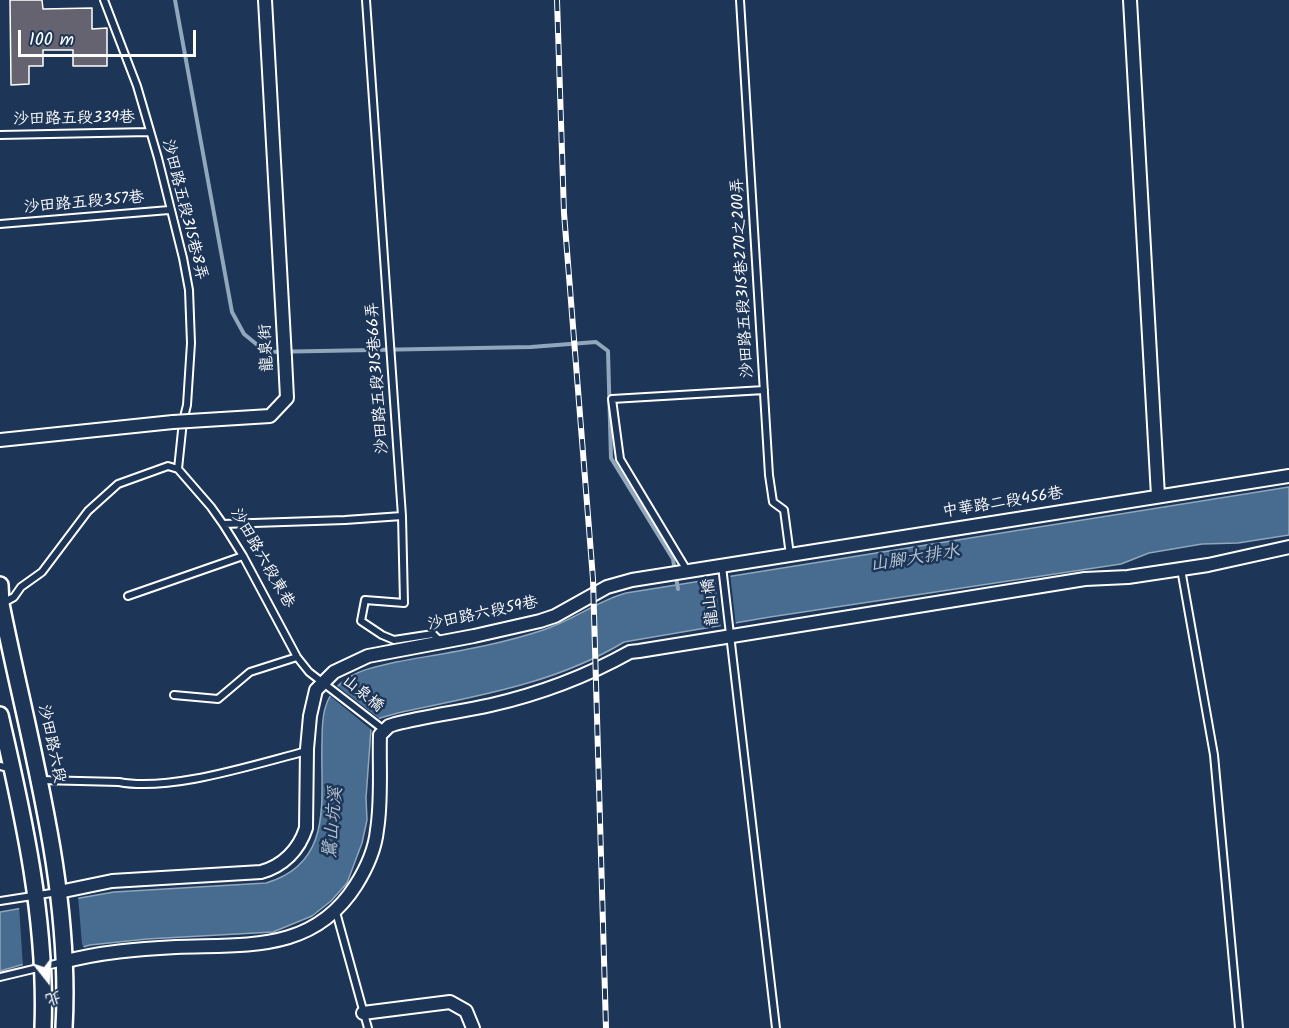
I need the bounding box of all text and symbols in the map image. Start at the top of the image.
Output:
scale bar [21,18,200,56]
text: 100 m [29,26,74,55]
street label: 沙田路五段339巷 [13,109,135,131]
street label: 沙田路五段315巷8弄 [156,138,210,282]
street label: 沙田路五段315巷270之200弄 [729,177,759,379]
street label: 沙田路五段357巷 [23,189,145,219]
street label: 沙田路五段315巷66弄 [364,301,394,455]
street label: 龍泉街 [257,324,279,372]
street label: 中華路二段456巷 [941,485,1065,523]
street label: 沙田路六段東巷 [225,506,297,612]
water label: 山腳大排水 [869,542,961,578]
street label: 龍山橋 [700,577,724,627]
street label: 沙田路六段59巷 [426,594,540,636]
street label: 山泉橋 [337,672,387,718]
street label: 沙田路六段 [32,703,68,785]
water label: 鷺山坑溪 [321,786,349,860]
north arrow [18,950,78,1010]
text: 北 [42,983,65,1012]

